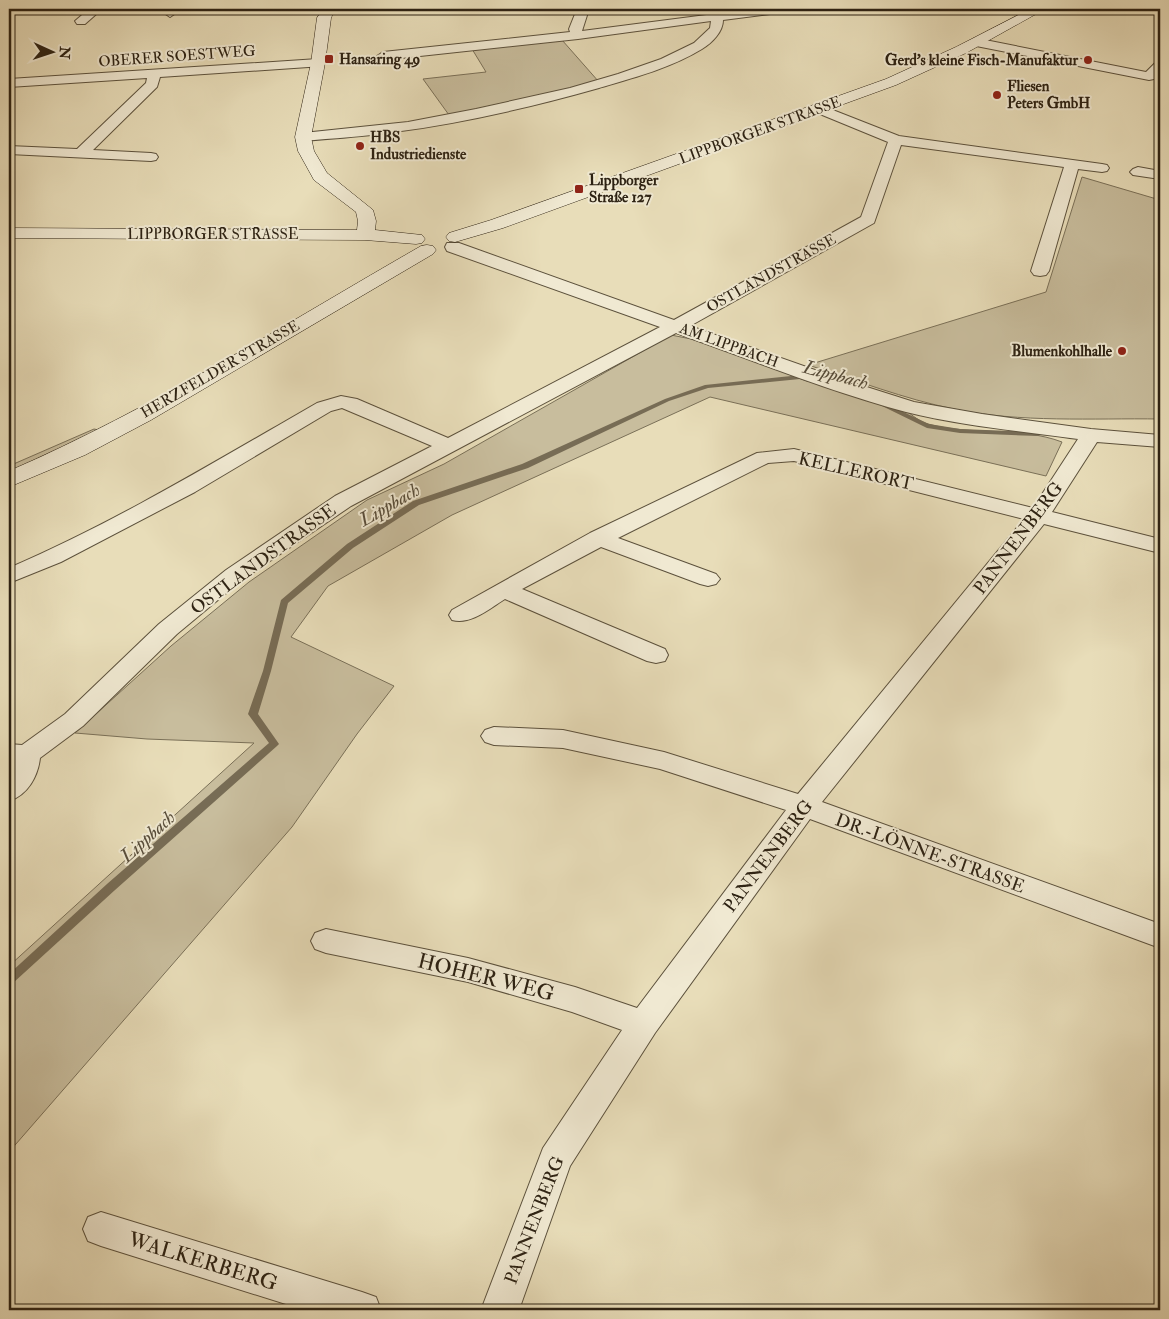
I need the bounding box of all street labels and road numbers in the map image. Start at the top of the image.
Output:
street label: OBERER SOESTWEG [98,41,257,71]
street label: LIPPBORGER STRASSE [676,92,844,169]
street label: LIPPBORGER STRASSE [127,225,299,244]
street label: OSTLANDSTRASSE [703,230,840,317]
street label: HERZFELDER STRASSE [137,316,303,423]
street label: AM LIPPBACH [676,318,781,372]
street label: KELLERORT [796,447,916,496]
street label: PANNENBERG [969,477,1068,599]
street label: OSTLANDSTRASSE [186,499,341,620]
street label: PANNENBERG [719,795,818,917]
street label: DR.-LÖNNE-STRASSE [832,808,1028,898]
street label: HOHER WEG [415,947,557,1008]
street label: PANNENBERG [500,1153,569,1287]
street label: WALKERBERG [124,1226,281,1297]

